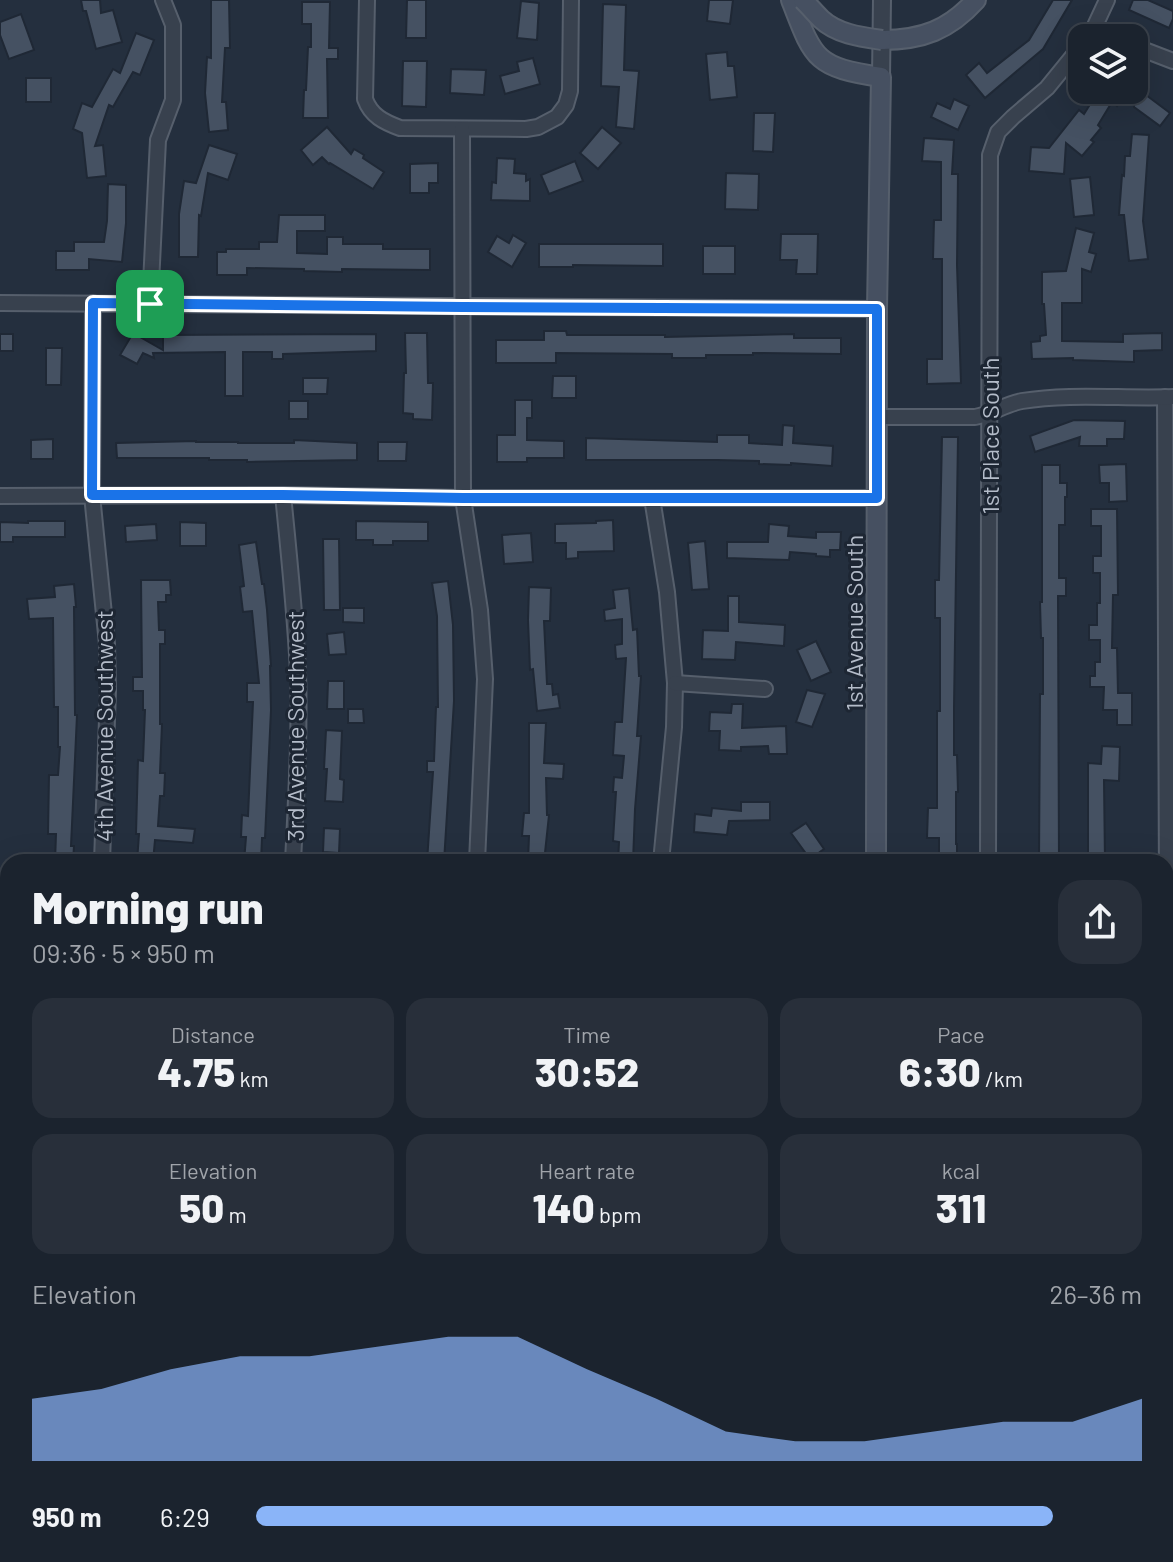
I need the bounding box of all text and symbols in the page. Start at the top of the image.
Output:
map controls [1068,24,1148,104]
button: layers [1068,24,1148,104]
pin [116,270,184,338]
icon: arrive [128,282,172,326]
street label: 1st Place South [975,357,1004,515]
street label: 1st Avenue South [839,535,868,711]
street label: 4th Avenue Southwest [89,610,118,842]
street label: 3rd Avenue Southwest [280,610,309,842]
text: Morning run [32,880,264,933]
button: share [1058,880,1142,964]
text: 09:36 · 5 × 950 m [32,937,215,968]
text: Distance [171,1021,255,1047]
text: Time [563,1021,611,1047]
text: Pace [937,1021,985,1047]
text: 4.75 [157,1047,235,1095]
text: 30:52 [535,1047,639,1095]
text: 6:30 [899,1047,981,1095]
text: km [235,1065,269,1091]
text: /km [981,1065,1023,1091]
text: Elevation [169,1157,257,1183]
text: Heart rate [539,1157,635,1183]
text: kcal [942,1157,980,1183]
text: 50 [179,1183,224,1231]
text: 140 [533,1183,595,1231]
text: 311 [936,1183,986,1231]
text: m [224,1201,247,1227]
text: bpm [595,1201,641,1227]
text: Elevation [32,1278,137,1309]
text: 26–36 m [1049,1278,1142,1309]
text: 950 m [32,1501,102,1532]
text: 6:29 [160,1501,210,1532]

